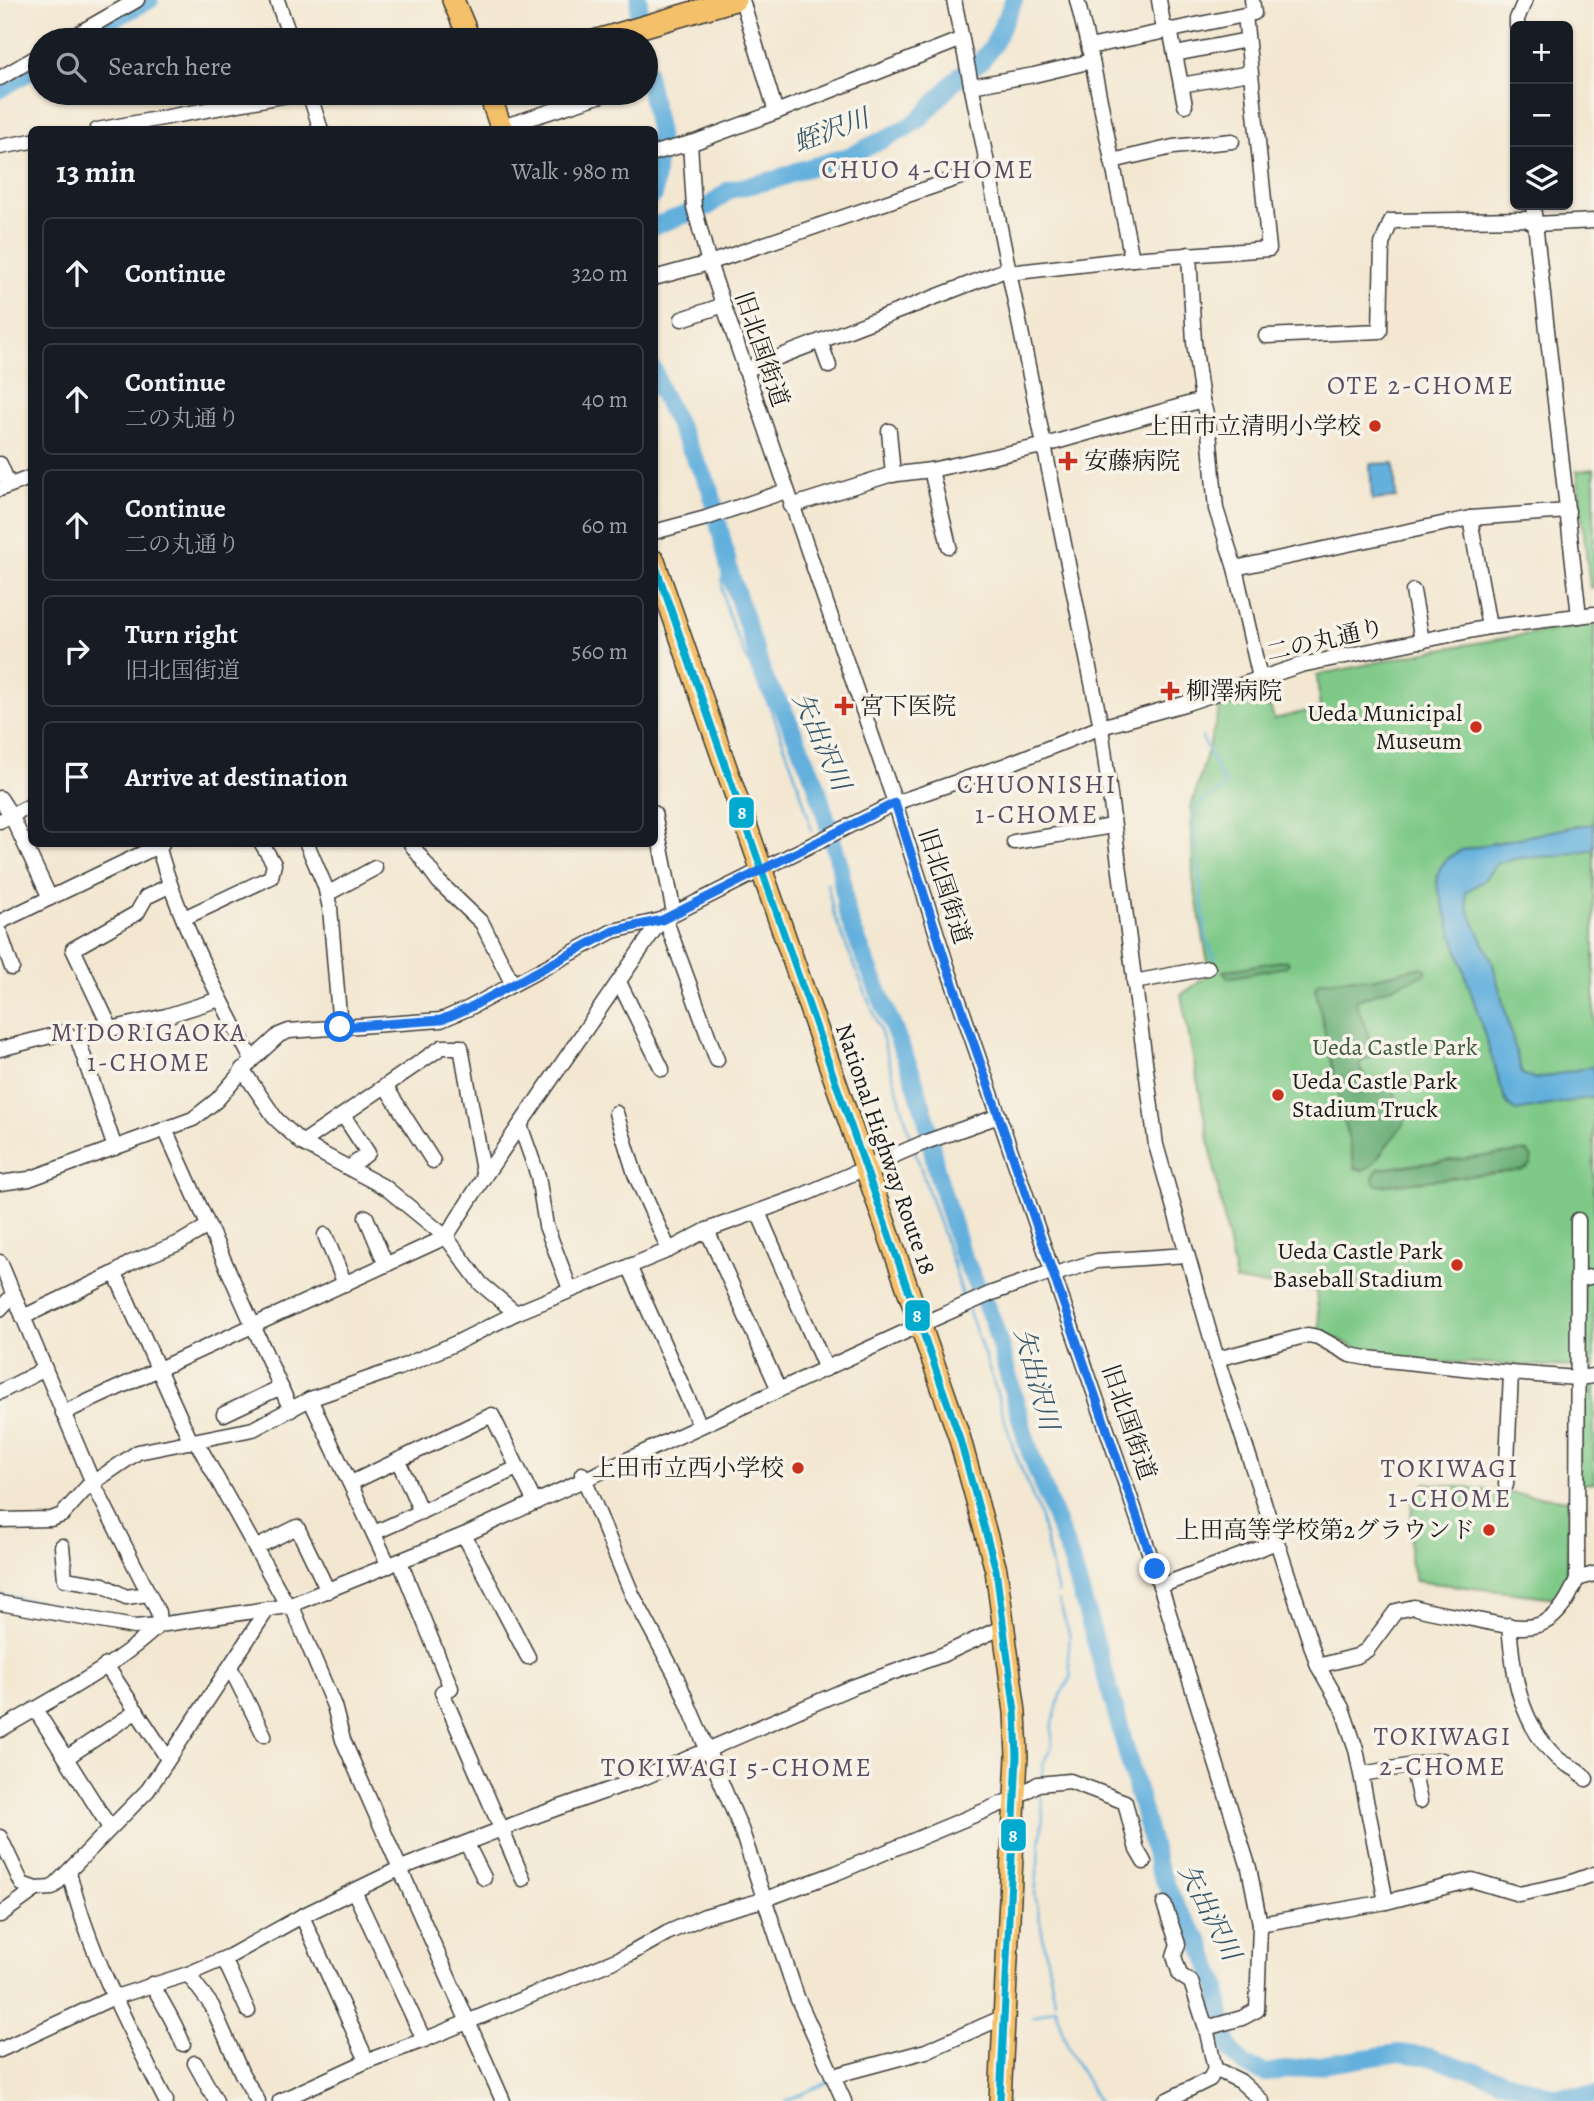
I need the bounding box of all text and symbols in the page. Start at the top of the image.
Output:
map controls [1510,21,1573,210]
button: + [1510,21,1573,84]
search box [28,28,658,105]
icon: search [52,48,90,86]
text: Search here [108,49,232,84]
button: − [1510,84,1573,147]
water label: 蛭沢川 [789,100,877,160]
button: layers [1510,147,1573,210]
text: 13 min [56,152,136,192]
district label: CHUO 4-CHOME [821,152,1035,187]
text: Walk · 980 m [511,156,630,187]
icon: ahead [58,254,96,292]
text: Continue [125,256,226,291]
text: 320 m [572,258,628,289]
street label: 旧北国街道 [727,287,797,411]
text: Continue [125,365,226,400]
district label: OTE 2-CHOME [1327,368,1515,403]
icon: ahead [58,380,96,418]
text: 40 m [582,384,628,415]
text: 二の丸通り [125,403,240,434]
place label: 上田市立清明小学校 [1145,410,1361,442]
marker: 上田市立清明小学校 [1367,418,1383,434]
place label: 安藤病院 [1084,445,1180,477]
marker: 安藤病院 [1058,451,1078,471]
text: Continue [125,491,226,526]
icon: ahead [58,506,96,544]
text: 60 m [581,510,628,541]
text: 二の丸通り [125,529,240,560]
street label: 二の丸通り [1263,611,1387,669]
text: Turn right [125,617,238,652]
icon: right [58,632,96,670]
text: 560 m [572,636,628,667]
text: 旧北国街道 [125,655,240,686]
place label: 柳澤病院 [1186,675,1282,707]
marker: 柳澤病院 [1160,681,1180,701]
water label: 矢出沢川 [784,687,860,799]
place label: 宮下医院 [860,690,956,722]
marker: 宮下医院 [834,696,854,716]
place label: Ueda Municipal Museum [1307,697,1462,757]
marker: Ueda Municipal Museum [1468,719,1484,735]
icon: arrive [58,758,96,796]
text: Arrive at destination [125,760,348,795]
district label: CHUONISHI 1-CHOME [957,767,1117,832]
line badge: 8 [728,796,755,829]
text: 8 [737,800,747,826]
street label: 旧北国街道 [911,824,979,948]
route start [324,1011,355,1042]
district label: MIDORIGAOKA 1-CHOME [51,1015,247,1080]
street label: National Highway Route 18 [828,1019,944,1279]
park label: Ueda Castle Park [1312,1031,1478,1063]
place label: Ueda Castle Park Stadium Truck [1292,1065,1457,1125]
marker: Ueda Castle Park Stadium Truck [1270,1087,1286,1103]
place label: Ueda Castle Park Baseball Stadium [1273,1235,1443,1295]
marker: Ueda Castle Park Baseball Stadium [1449,1257,1465,1273]
line badge: 8 [904,1299,931,1332]
text: 8 [912,1303,922,1329]
water label: 矢出沢川 [1006,1324,1068,1437]
street label: 旧北国街道 [1094,1360,1164,1484]
district label: TOKIWAGI 1-CHOME [1381,1451,1519,1516]
place label: 上田市立西小学校 [592,1452,784,1484]
marker: 上田市立西小学校 [790,1460,806,1476]
place label: 上田高等学校第2グラウンド [1176,1514,1475,1546]
marker: 上田高等学校第2グラウンド [1481,1522,1497,1538]
route end [1139,1553,1170,1584]
district label: TOKIWAGI 2-CHOME [1374,1719,1512,1784]
district label: TOKIWAGI 5-CHOME [601,1750,873,1785]
line badge: 8 [1000,1818,1027,1852]
text: 8 [1008,1823,1018,1849]
water label: 矢出沢川 [1170,1858,1250,1969]

